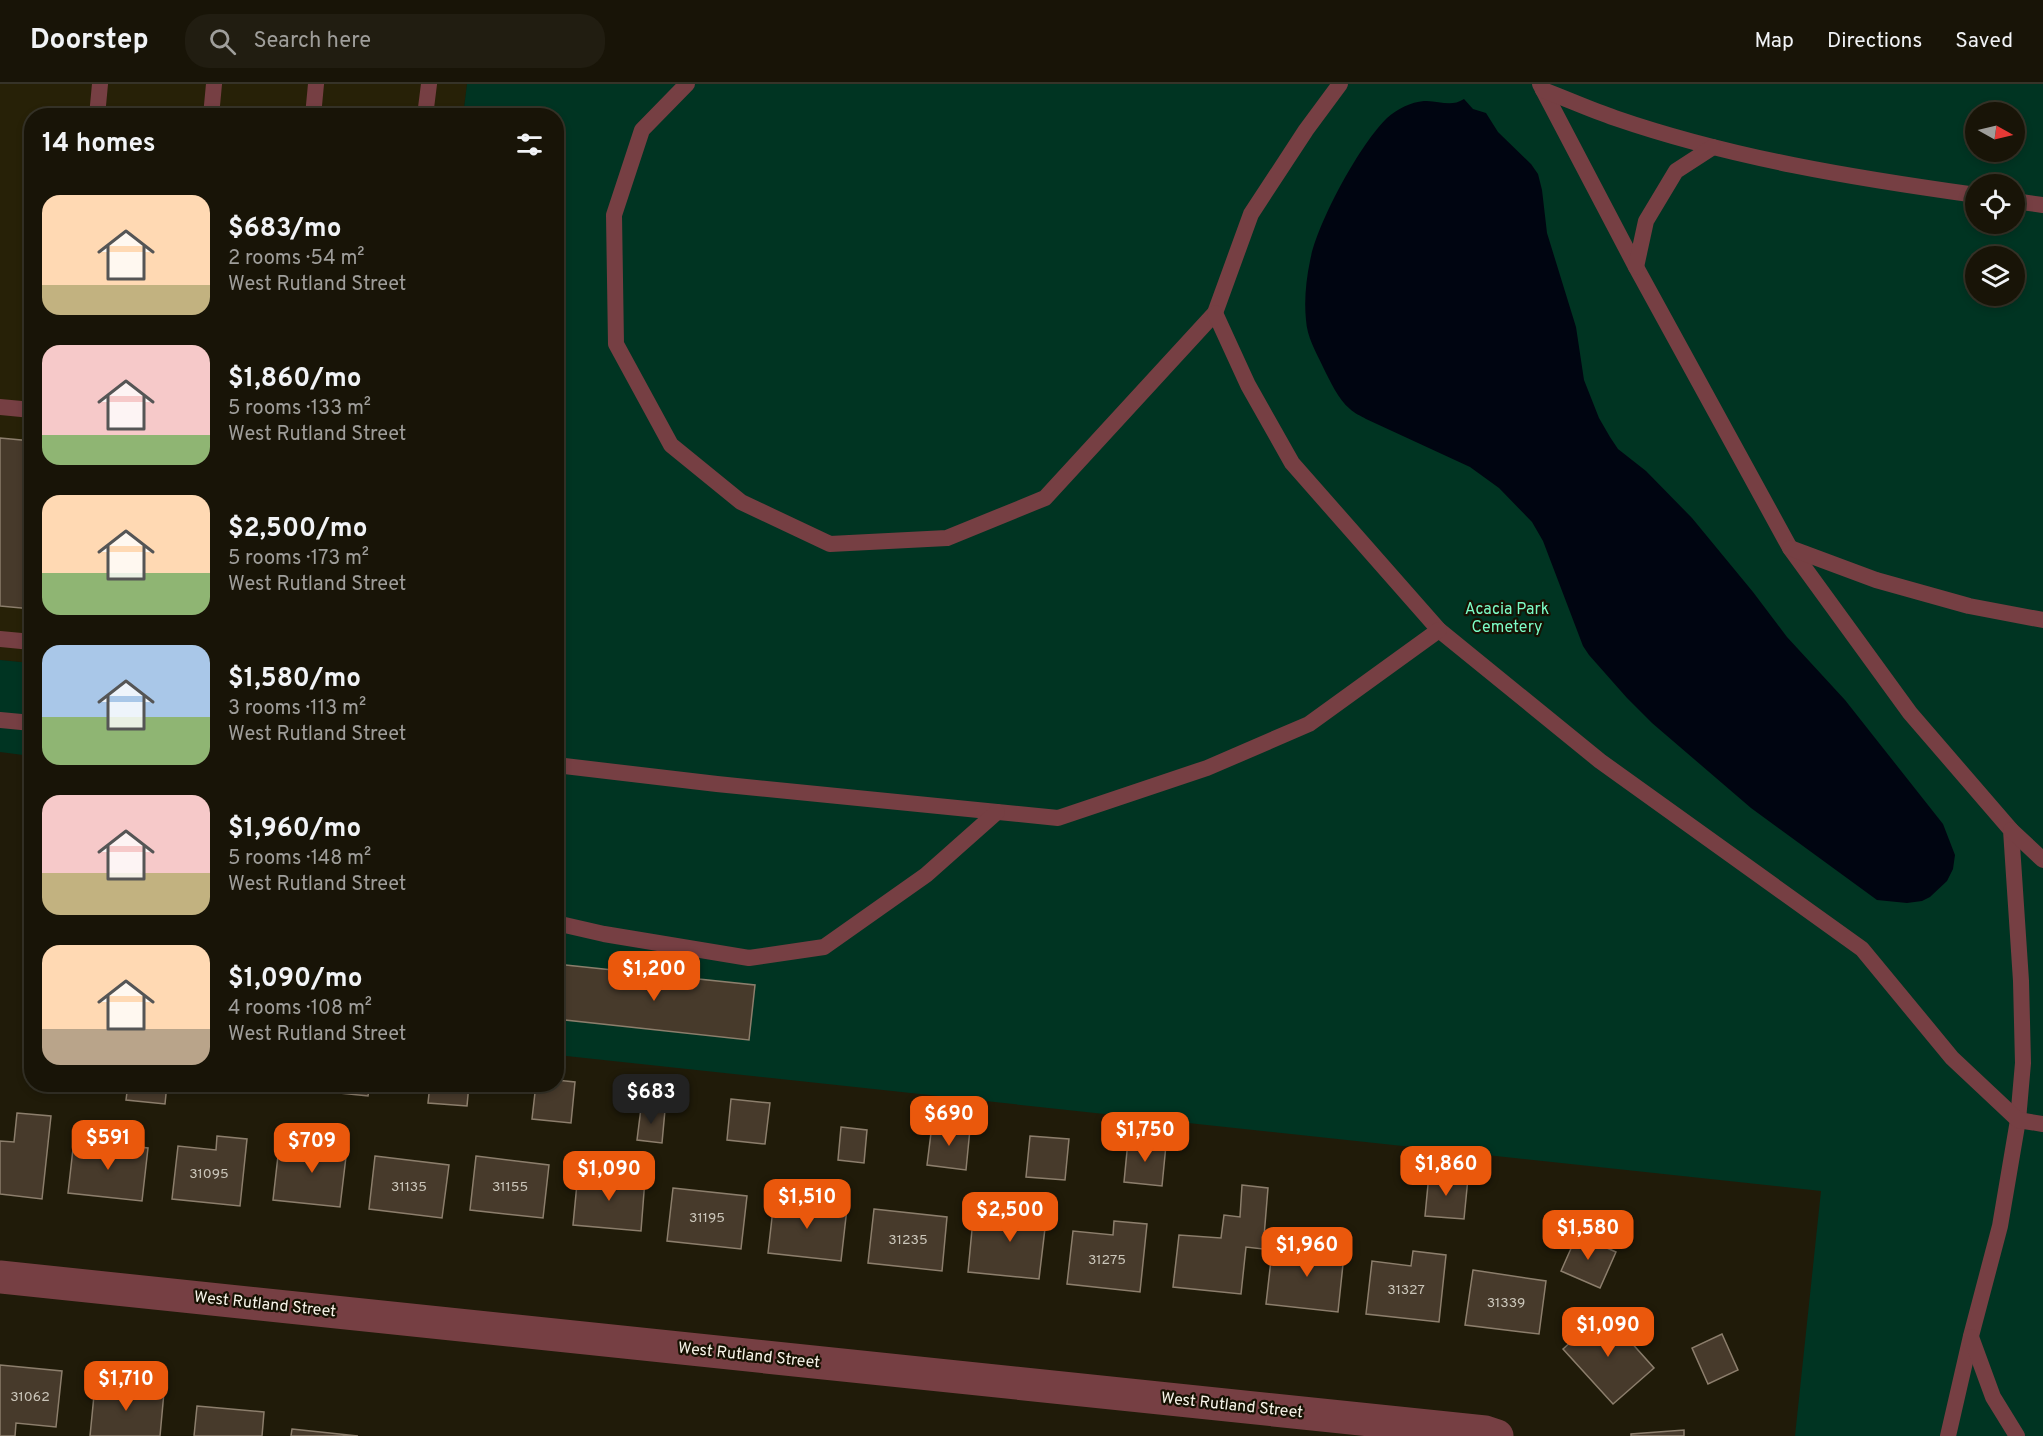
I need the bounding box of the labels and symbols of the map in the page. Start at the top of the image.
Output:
north arrow [1965,102,2025,162]
park label: Acacia Park Cemetery [1465,600,1549,638]
pin: $1,200 [605,951,703,1002]
pin: $683 [615,1074,687,1125]
pin: $690 [913,1096,985,1147]
pin: $1,750 [1096,1112,1194,1163]
pin: $591 [72,1120,144,1171]
pin: $709 [276,1123,348,1174]
pin: $1,860 [1397,1146,1495,1197]
pin: $1,090 [560,1151,658,1202]
house number: 31095 [189,1166,229,1183]
house number: 31135 [391,1179,427,1196]
house number: 31155 [492,1179,528,1196]
pin: $1,510 [758,1179,856,1230]
pin: $2,500 [961,1192,1059,1243]
house number: 31195 [689,1210,725,1227]
pin: $1,580 [1539,1210,1637,1261]
pin: $1,960 [1258,1227,1356,1278]
house number: 31235 [888,1232,928,1249]
house number: 31275 [1088,1252,1126,1269]
house number: 31327 [1387,1282,1425,1299]
street label: West Rutland Street [193,1288,337,1322]
house number: 31339 [1487,1295,1525,1312]
pin: $1,090 [1559,1307,1657,1358]
street label: West Rutland Street [677,1339,821,1373]
pin: $1,710 [77,1361,175,1412]
house number: 31062 [10,1389,50,1406]
street label: West Rutland Street [1160,1389,1304,1423]

